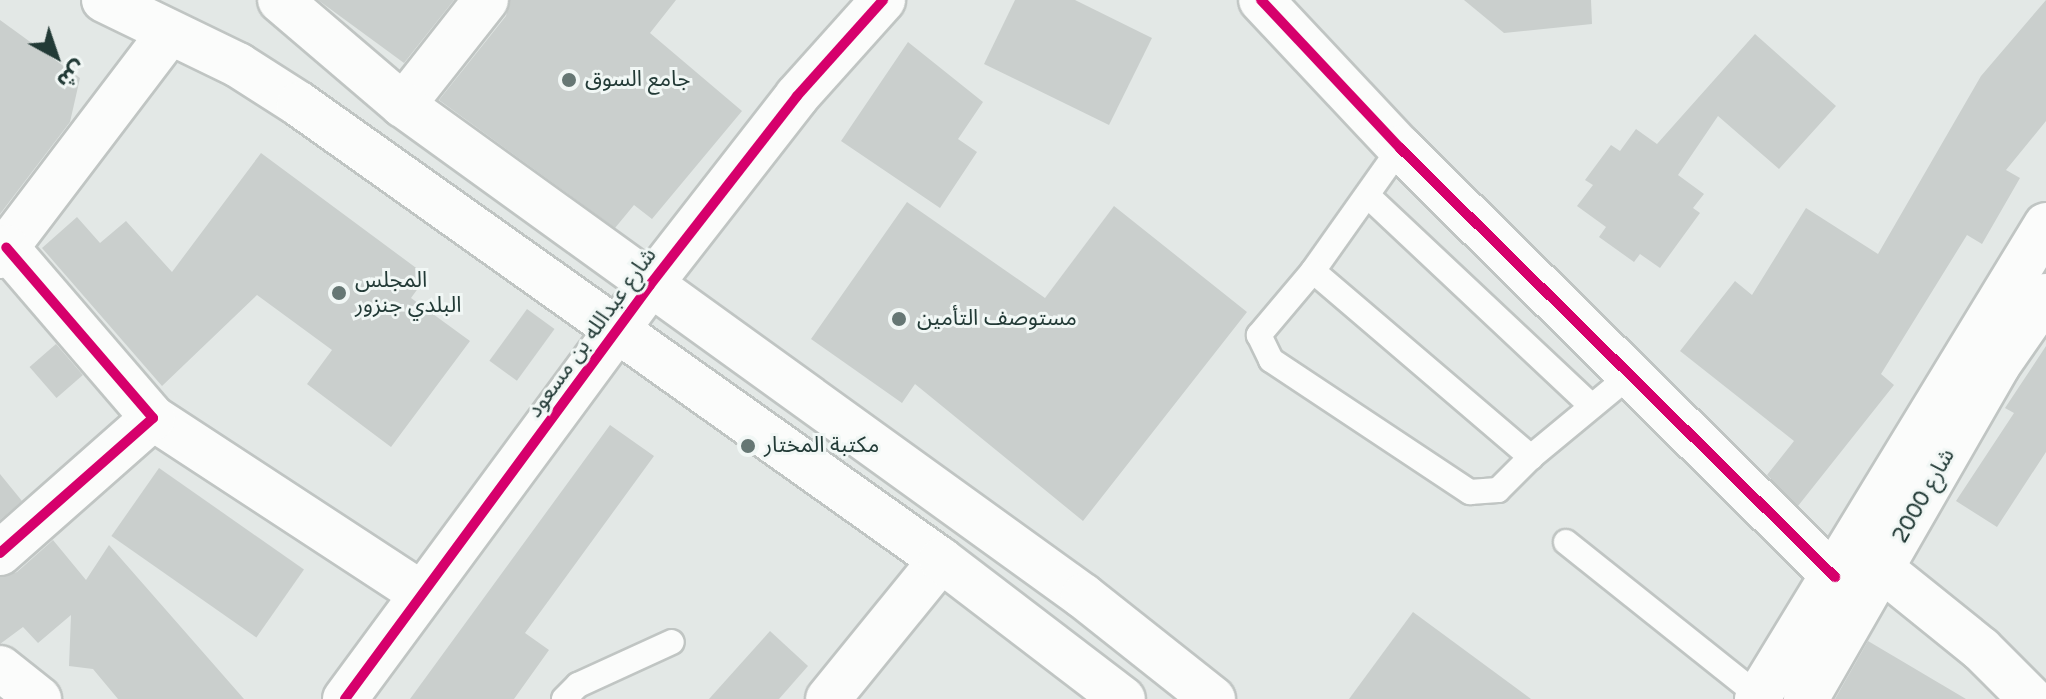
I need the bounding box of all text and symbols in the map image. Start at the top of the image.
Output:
north arrow [16,16,96,96]
text: ش [52,55,91,94]
place label: جامع السوق [585,67,690,93]
marker: جامع السوق [560,71,578,89]
street label: شارع عبدالله بن مسعود [522,243,662,423]
place label: المجلس البلدي جنزور [355,267,461,318]
marker: المجلس البلدي جنزور [330,284,348,302]
place label: مستوصف التأمين [917,306,1077,332]
marker: مستوصف التأمين [888,308,910,330]
place label: مكتبة المختار [764,433,879,459]
marker: مكتبة المختار [739,437,757,455]
street label: شارع 2000 [1887,444,1961,548]

